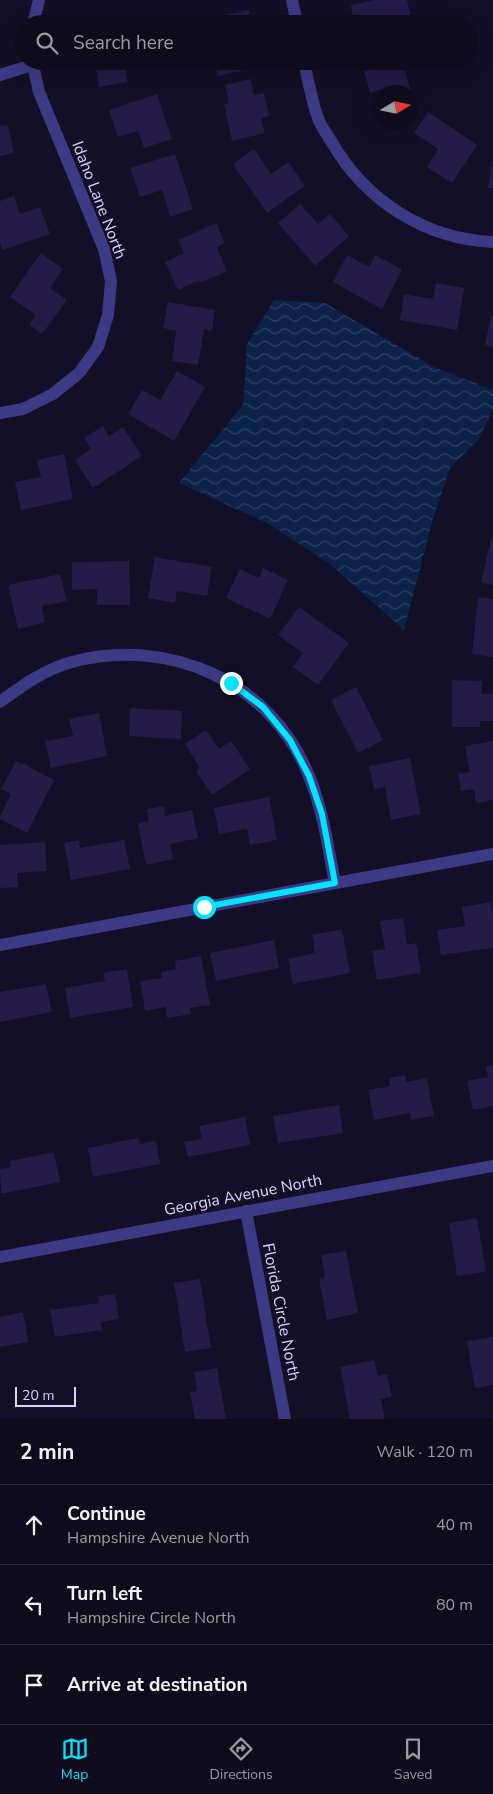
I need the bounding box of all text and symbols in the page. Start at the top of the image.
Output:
search box [15,15,478,70]
icon: search [33,29,61,57]
text: Search here [73,30,174,56]
north arrow [373,85,418,130]
street label: Idaho Lane North [66,138,132,262]
route end [220,672,243,695]
route start [193,896,216,919]
street label: Georgia Avenue North [162,1169,324,1221]
street label: Florida Circle North [257,1241,305,1383]
scale bar [15,1384,76,1407]
text: 20 m [22,1386,54,1405]
text: 2 min [20,1438,74,1466]
text: Walk · 120 m [377,1441,473,1463]
text: Continue [67,1501,146,1527]
icon: ahead [20,1511,48,1539]
text: 40 m [436,1514,473,1536]
text: Hampshire Avenue North [67,1527,250,1549]
text: Turn left [67,1581,142,1607]
icon: left [20,1591,48,1619]
text: 80 m [436,1594,473,1616]
text: Hampshire Circle North [67,1607,236,1629]
icon: arrive [20,1671,48,1699]
text: Arrive at destination [67,1672,248,1698]
tab: Map [61,1735,89,1784]
tab: Directions [210,1735,273,1784]
tab: Saved [394,1735,432,1784]

